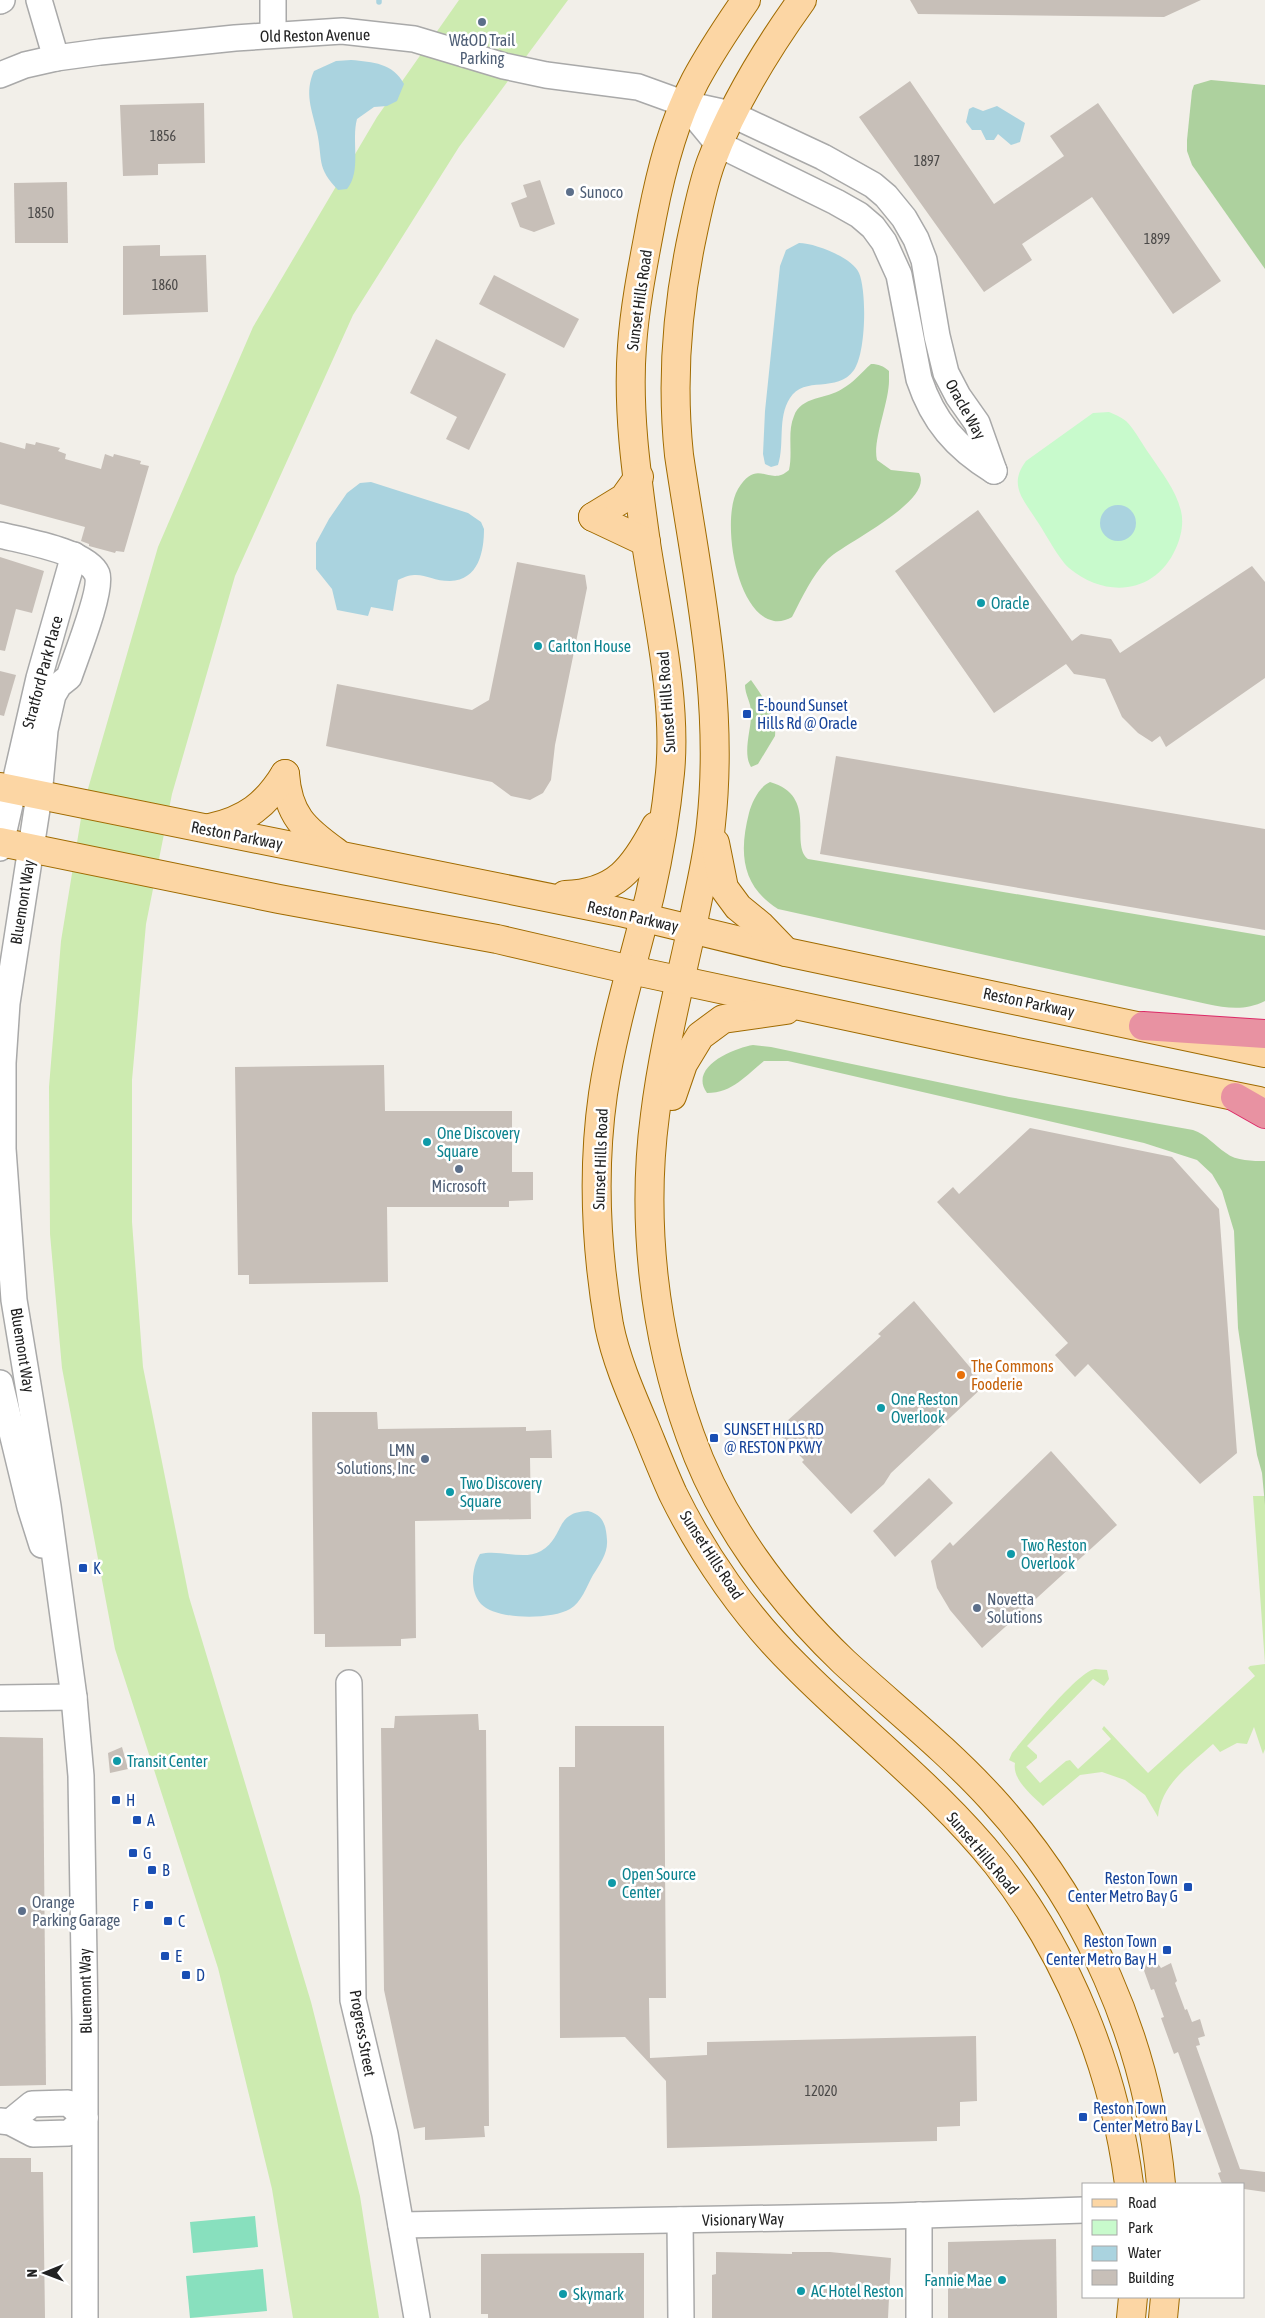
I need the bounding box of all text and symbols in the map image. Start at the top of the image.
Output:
marker: W&OD Trail Parking [476,16,488,28]
street label: Old Reston Avenue [260,25,370,45]
place label: W&OD Trail Parking [449,31,516,68]
house number: 1856 [150,128,177,144]
house number: 1897 [914,153,940,169]
place label: Sunoco [580,183,623,201]
marker: Sunoco [564,186,576,198]
house number: 1850 [28,205,55,221]
house number: 1899 [1144,231,1170,247]
street label: Sunset Hills Road [623,248,655,352]
house number: 1860 [152,277,179,293]
street label: Oracle Way [941,376,990,443]
place label: Oracle [991,594,1029,612]
marker: Oracle [975,597,987,609]
street label: Stratford Park Place [18,614,66,730]
place label: Carlton House [548,637,631,655]
marker: Carlton House [532,640,544,652]
street label: Sunset Hills Road [653,651,679,753]
place label: E-bound Sunset Hills Rd @ Oracle [757,696,857,732]
marker: E-bound Sunset Hills Rd @ Oracle [741,708,753,720]
street label: Reston Parkway [189,817,285,854]
street label: Bluemont Way [6,858,39,946]
street label: Reston Parkway [585,897,681,936]
street label: Reston Parkway [981,984,1077,1022]
street label: Sunset Hills Road [589,1108,611,1210]
place label: One Discovery Square [437,1124,521,1161]
marker: One Discovery Square [421,1136,433,1148]
marker: Microsoft [453,1163,465,1175]
place label: Microsoft [432,1177,487,1195]
street label: Bluemont Way [6,1306,39,1394]
place label: The Commons Fooderie [971,1357,1054,1393]
marker: The Commons Fooderie [955,1369,967,1381]
place label: One Reston Overlook [891,1390,958,1426]
marker: One Reston Overlook [875,1402,887,1414]
place label: SUNSET HILLS RD @ RESTON PKWY [724,1420,824,1456]
marker: SUNSET HILLS RD @ RESTON PKWY [708,1432,720,1444]
place label: LMN Solutions, Inc [337,1441,415,1477]
marker: LMN Solutions, Inc [419,1453,431,1465]
place label: Two Discovery Square [460,1474,542,1511]
marker: Two Discovery Square [444,1486,456,1498]
street label: Sunset Hills Road [677,1507,747,1603]
place label: Two Reston Overlook [1021,1536,1087,1572]
marker: Two Reston Overlook [1005,1548,1017,1560]
place label: K [93,1559,101,1577]
marker: K [77,1562,89,1574]
place label: Novetta Solutions [987,1590,1043,1626]
marker: Novetta Solutions [971,1602,983,1614]
place label: Transit Center [127,1752,208,1770]
marker: Transit Center [111,1755,123,1767]
place label: H [126,1791,135,1809]
marker: H [110,1794,122,1806]
street label: Sunset Hills Road [943,1808,1023,1898]
place label: A [147,1811,155,1829]
marker: A [131,1814,143,1826]
place label: G [143,1844,151,1862]
marker: G [127,1847,139,1859]
place label: B [162,1861,170,1879]
marker: B [146,1864,158,1876]
place label: Open Source Center [622,1865,696,1901]
place label: Reston Town Center Metro Bay G [1068,1869,1178,1906]
marker: Open Source Center [606,1877,618,1889]
marker: Reston Town Center Metro Bay G [1182,1881,1194,1893]
place label: Orange Parking Garage [32,1893,120,1930]
place label: F [133,1896,140,1914]
marker: F [143,1899,155,1911]
marker: Orange Parking Garage [16,1905,28,1917]
place label: C [178,1912,185,1930]
marker: C [162,1915,174,1927]
place label: Reston Town Center Metro Bay H [1046,1932,1157,1969]
marker: Reston Town Center Metro Bay H [1161,1944,1173,1956]
place label: E [175,1947,182,1965]
street label: Bluemont Way [75,1948,96,2034]
marker: E [159,1950,171,1962]
place label: D [196,1966,205,1984]
marker: D [180,1969,192,1981]
street label: Progress Street [346,1988,380,2078]
house number: 12020 [805,2083,838,2099]
place label: Reston Town Center Metro Bay L [1093,2099,1202,2136]
marker: Reston Town Center Metro Bay L [1077,2111,1089,2123]
legend [1082,2183,1245,2298]
text: Road [1128,2194,1157,2211]
street label: Visionary Way [702,2209,785,2230]
text: Park [1128,2219,1153,2236]
text: Water [1128,2244,1161,2261]
north arrow [20,2248,70,2298]
text: N [24,2269,40,2277]
text: Building [1128,2269,1174,2286]
place label: Fannie Mae [924,2271,992,2289]
marker: Fannie Mae [996,2274,1008,2286]
place label: AC Hotel Reston [811,2282,904,2300]
place label: Skymark [573,2285,624,2304]
marker: AC Hotel Reston [795,2285,807,2297]
marker: Skymark [557,2288,569,2300]

